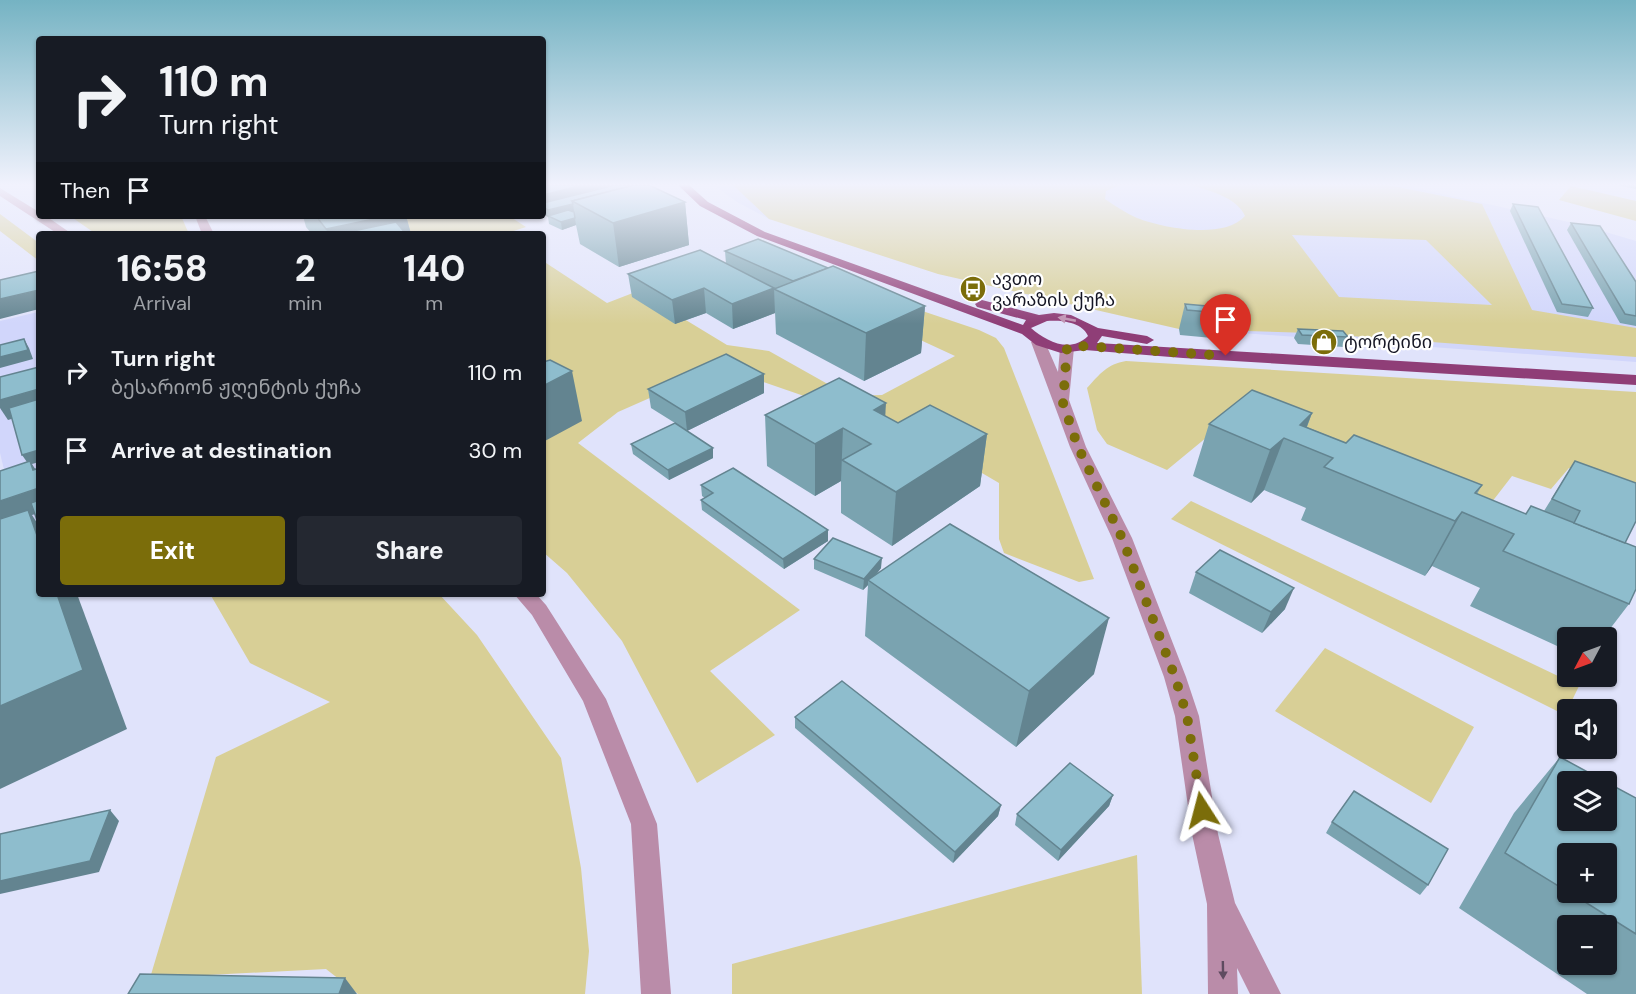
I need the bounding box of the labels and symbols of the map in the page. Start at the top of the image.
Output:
place label: ავთო ვარაზის ქუჩა [992,267,1115,312]
bus stop icon: ავთო ვარაზის ქუჩა [958,274,988,304]
pin [1200,294,1251,356]
one-way arrow [1057,314,1076,323]
shop icon: ტორტინი [1309,327,1339,357]
place label: ტორტინი [1344,330,1432,354]
north arrow [1557,627,1617,687]
position arrow [1170,778,1234,842]
one-way arrow [1218,961,1227,980]

